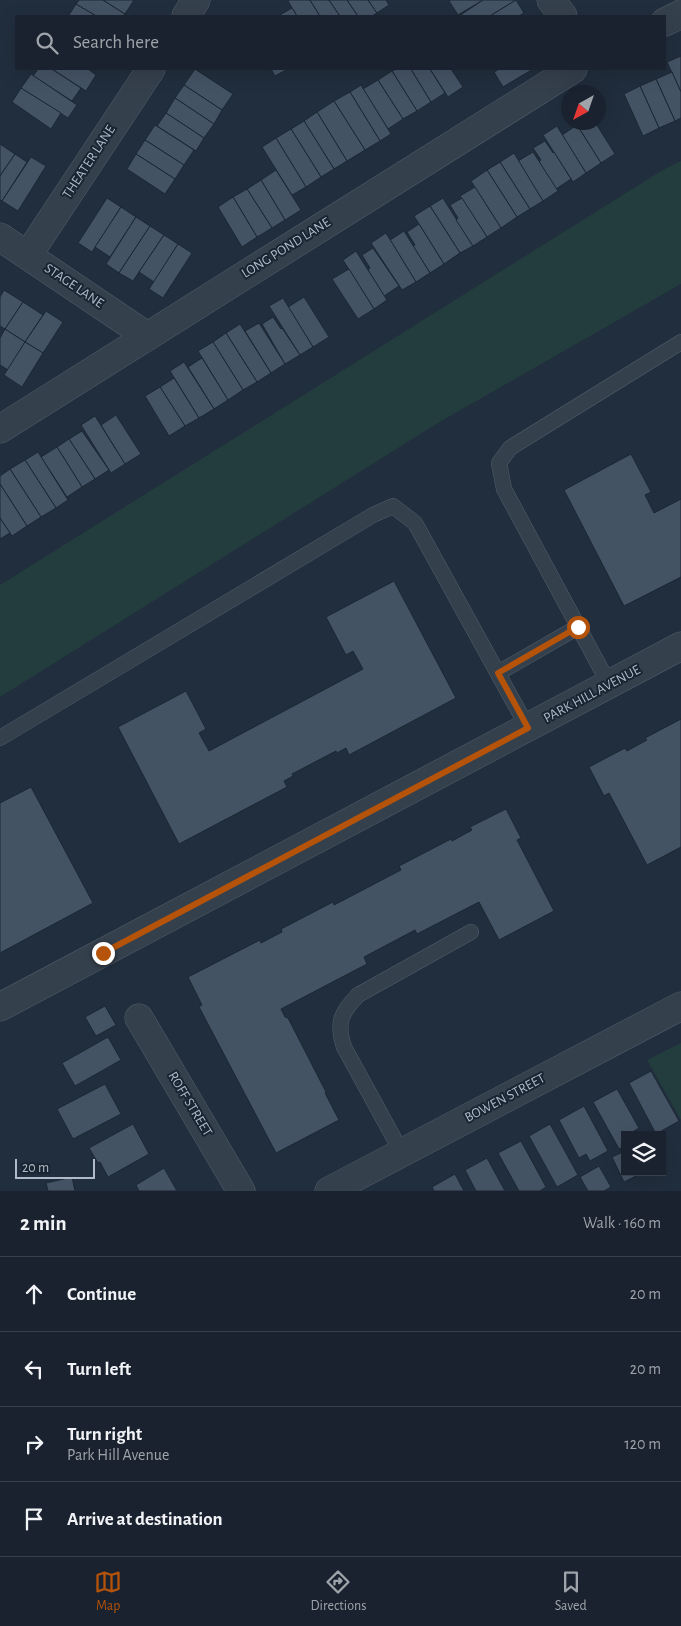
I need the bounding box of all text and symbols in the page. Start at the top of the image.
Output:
search box [15,15,666,70]
icon: search [33,29,61,57]
text: Search here [73,33,159,52]
north arrow [561,85,606,130]
street label: THEATER LANE [60,123,118,201]
street label: LONG POND LANE [239,215,333,281]
street label: STAGE LANE [42,261,106,311]
route start [567,616,590,639]
street label: PARK HILL AVENUE [541,663,643,725]
route end [92,942,115,965]
street label: ROFF STREET [165,1069,215,1139]
street label: BOWEN STREET [463,1071,548,1125]
map controls [621,1131,666,1176]
button: layers [621,1131,666,1176]
scale bar [15,1156,95,1179]
text: 20 m [22,1161,49,1175]
text: 2 min [20,1213,67,1234]
text: Walk · 160 m [583,1215,661,1231]
icon: ahead [20,1280,48,1308]
text: Continue [67,1285,136,1304]
text: 20 m [630,1286,661,1302]
icon: left [20,1355,48,1383]
text: Turn left [67,1360,131,1379]
text: 20 m [630,1361,661,1377]
text: Turn right [67,1425,142,1444]
icon: right [20,1430,48,1458]
text: 120 m [624,1436,661,1452]
text: Park Hill Avenue [67,1447,169,1463]
icon: arrive [20,1505,48,1533]
text: Arrive at destination [67,1510,223,1529]
tab: Map [94,1568,122,1615]
tab: Directions [311,1568,366,1615]
tab: Saved [555,1568,587,1615]

